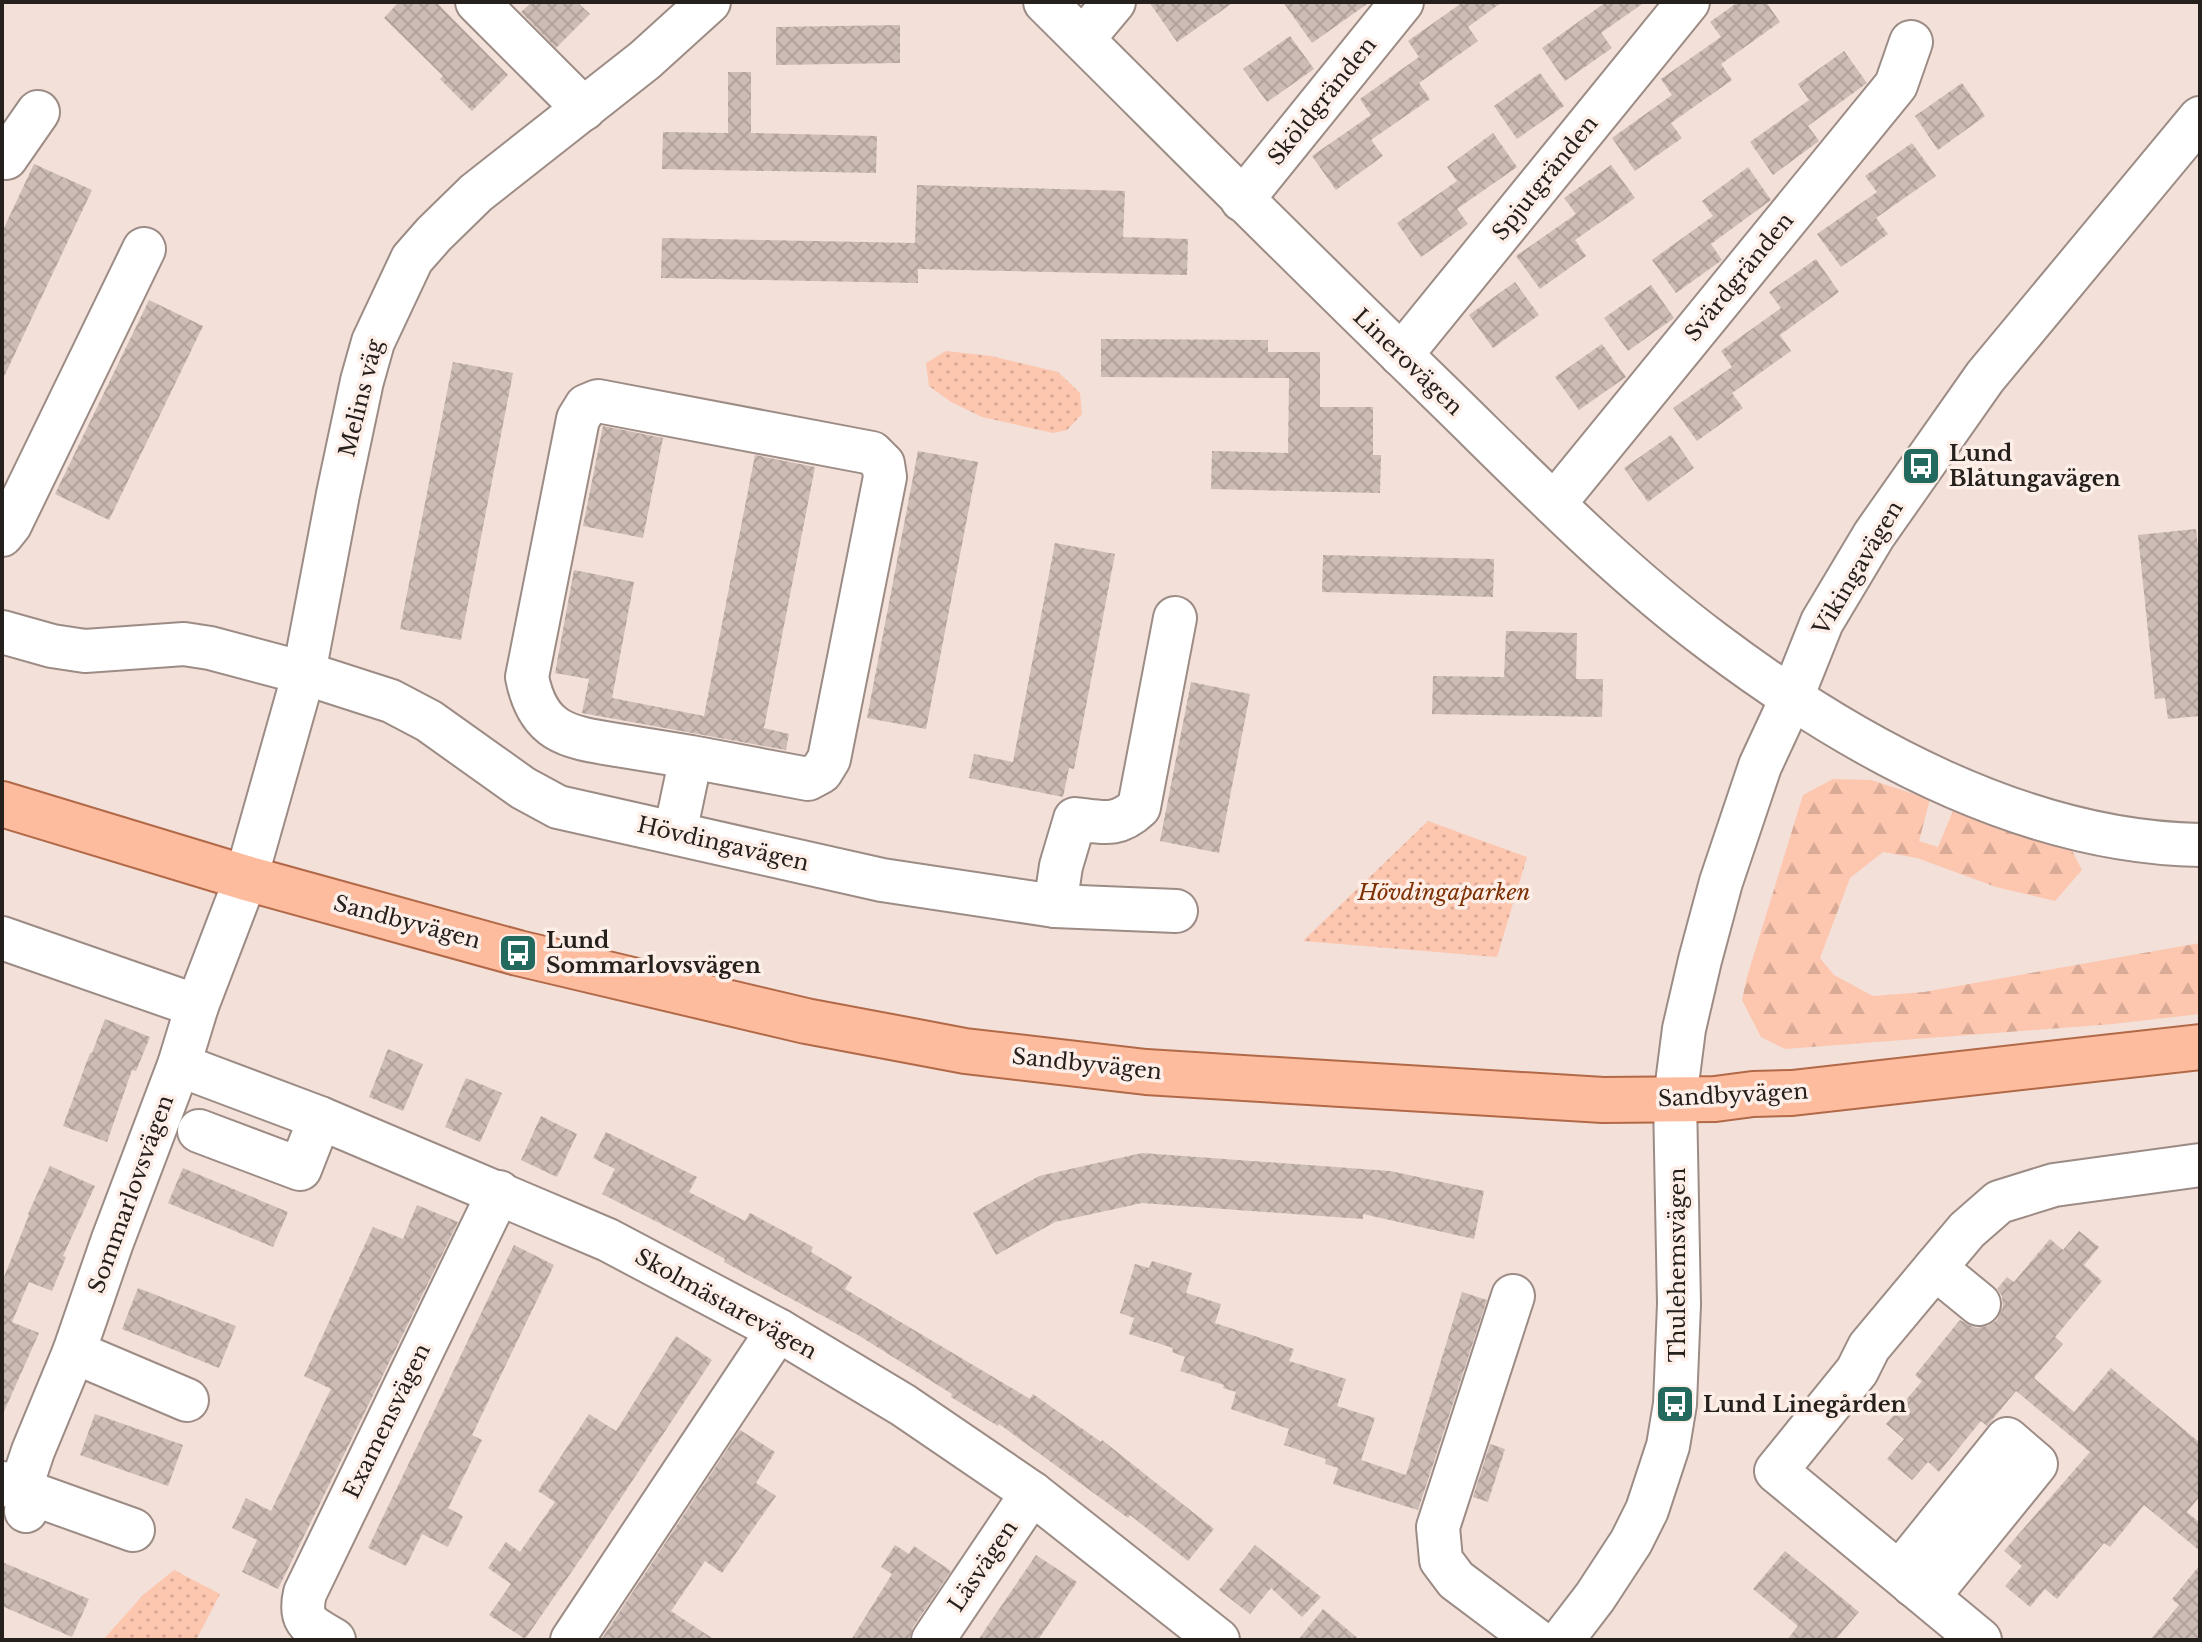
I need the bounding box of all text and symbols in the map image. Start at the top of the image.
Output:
street label: Sköldgränden [1262,32,1382,170]
street label: Spjutgränden [1487,110,1603,246]
street label: Svärdgränden [1679,207,1799,347]
street label: Linerovägen [1348,303,1468,421]
street label: Melins väg [333,336,389,460]
place label: Lund Blåtungavägen [1949,440,2121,492]
bus stop icon: Lund Blåtungavägen [1900,445,1942,487]
street label: Vikingavägen [1807,496,1909,641]
street label: Hövdingavägen [635,811,811,877]
park label: Hövdingaparken [1357,879,1530,906]
street label: Sandbyvägen [331,889,483,955]
place label: Lund Sommarlovsvägen [546,927,761,979]
bus stop icon: Lund Sommarlovsvägen [497,932,539,974]
street label: Sandbyvägen [1011,1043,1163,1085]
street label: Sandbyvägen [1657,1078,1809,1112]
street label: Sommarlovsvägen [83,1091,179,1297]
street label: Thulehemsvägen [1664,1168,1691,1362]
street label: Skolmästarevägen [630,1243,822,1365]
street label: Examensvägen [338,1339,436,1503]
bus stop icon: Lund Linegården [1654,1383,1696,1425]
place label: Lund Linegården [1703,1391,1907,1418]
street label: Läsvägen [943,1515,1023,1617]

